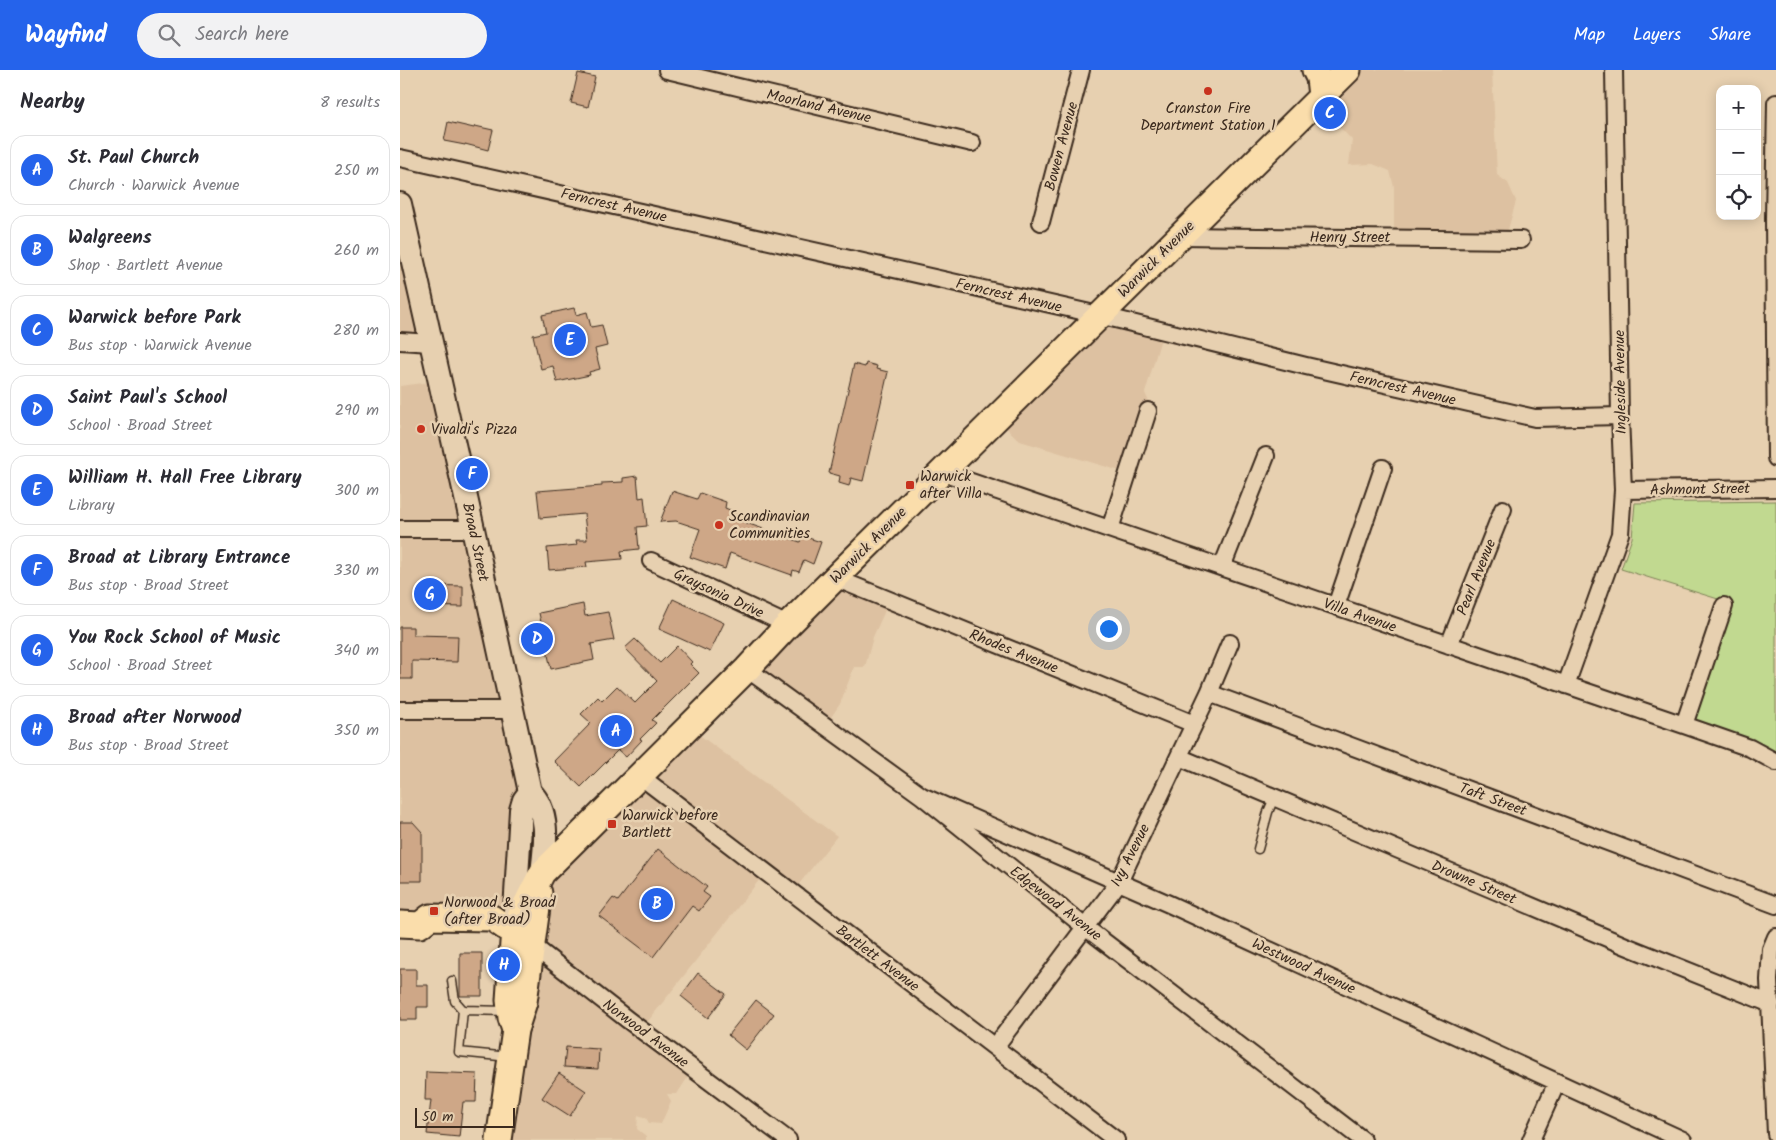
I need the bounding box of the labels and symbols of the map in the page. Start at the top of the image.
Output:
street label: Moorland Avenue [764,83,874,131]
marker: Cranston Fire Department Station 1 [1202,85,1214,97]
pin: C [1314,94,1346,132]
place label: Cranston Fire Department Station 1 [1140,97,1276,138]
street label: Bowen Avenue [1039,99,1085,193]
street label: Ferncrest Avenue [558,182,669,230]
street label: Warwick Avenue [1112,215,1201,304]
street label: Henry Street [1310,226,1391,250]
street label: Ferncrest Avenue [953,272,1064,320]
pin: E [554,321,586,359]
street label: Ingleside Avenue [1608,329,1634,434]
street label: Ferncrest Avenue [1347,365,1458,413]
place label: Vivaldi's Pizza [431,418,517,442]
marker: Vivaldi's Pizza [415,423,427,435]
pin: F [456,455,488,493]
place label: Warwick after Villa [920,465,982,506]
street label: Ashmont Street [1650,477,1750,503]
marker: Warwick after Villa [904,479,916,491]
street label: Broad Street [455,501,495,584]
street label: Warwick Avenue [824,501,913,590]
place label: Scandinavian Communities [729,505,811,546]
marker: Scandinavian Communities [713,519,725,531]
street label: Pearl Avenue [1451,535,1503,619]
street label: Graysonia Drive [669,562,768,625]
pin: G [414,575,446,613]
street label: Villa Avenue [1320,592,1400,640]
your location [1096,616,1122,642]
pin: D [521,620,553,658]
street label: Rhodes Avenue [965,623,1062,681]
pin: A [600,712,632,750]
street label: Taft Street [1455,777,1530,823]
place label: Warwick before Bartlett [622,804,718,845]
marker: Warwick before Bartlett [606,818,618,830]
street label: Ivy Avenue [1105,819,1157,891]
street label: Drowne Street [1427,854,1520,912]
street label: Edgewood Avenue [1004,860,1107,948]
pin: B [641,885,673,923]
place label: Norwood & Broad (after Broad) [444,891,556,932]
marker: Norwood & Broad (after Broad) [428,905,440,917]
street label: Bartlett Avenue [830,919,925,998]
street label: Westwood Avenue [1248,932,1360,1002]
pin: H [488,946,520,984]
street label: Norwood Avenue [597,993,694,1075]
scale bar [415,1105,515,1128]

